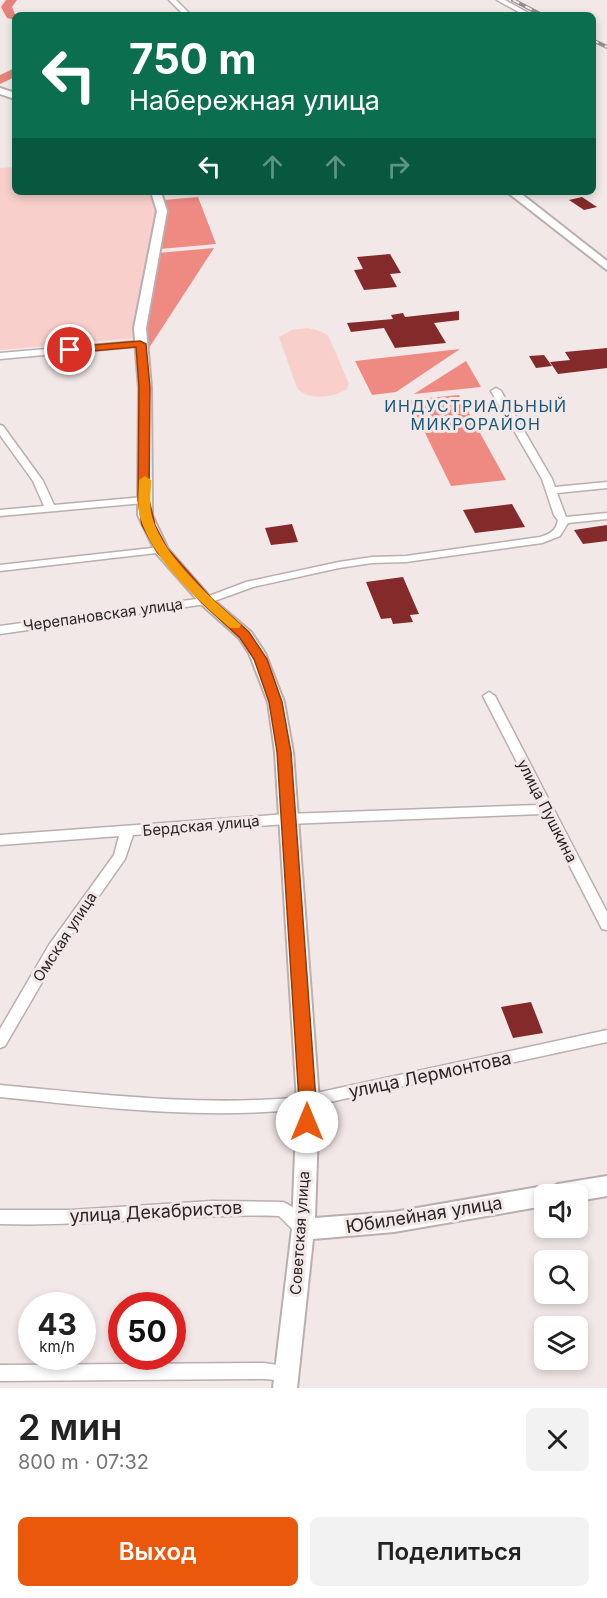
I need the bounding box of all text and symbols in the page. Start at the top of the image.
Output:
text: 750 m [129,33,256,84]
icon: left [30,36,108,114]
text: Набережная улица [129,84,380,117]
icon: left [193,150,226,183]
icon: ahead [256,150,289,183]
icon: ahead [319,150,352,183]
icon: right [382,150,415,183]
pin [44,324,95,375]
icon: arrive [53,333,86,366]
district label: ИНДУСТРИАЛЬНЫЙ МИКРОРАЙОН [384,396,568,434]
street label: Черепановская улица [22,594,184,635]
street label: улица Пушкина [513,756,582,865]
street label: Бердская улица [142,811,260,840]
street label: Омская улица [28,888,101,985]
street label: улица Лермонтова [347,1047,513,1102]
position arrow [275,1090,339,1154]
street label: Советская улица [286,1170,313,1296]
map controls [534,1184,588,1370]
button: sound [534,1184,588,1238]
street label: Юбилейная улица [344,1192,504,1237]
street label: улица Декабристов [69,1196,243,1227]
button: search [534,1250,588,1304]
speed limit sign: 50 [108,1292,186,1370]
text: 43 [37,1306,77,1342]
button: layers [534,1316,588,1370]
text: km/h [39,1337,75,1356]
text: 2 мин [18,1405,122,1449]
button: close [526,1408,589,1471]
text: 800 m · 07:32 [18,1450,149,1474]
button: Выход [18,1517,298,1586]
button: Поделиться [310,1517,589,1586]

